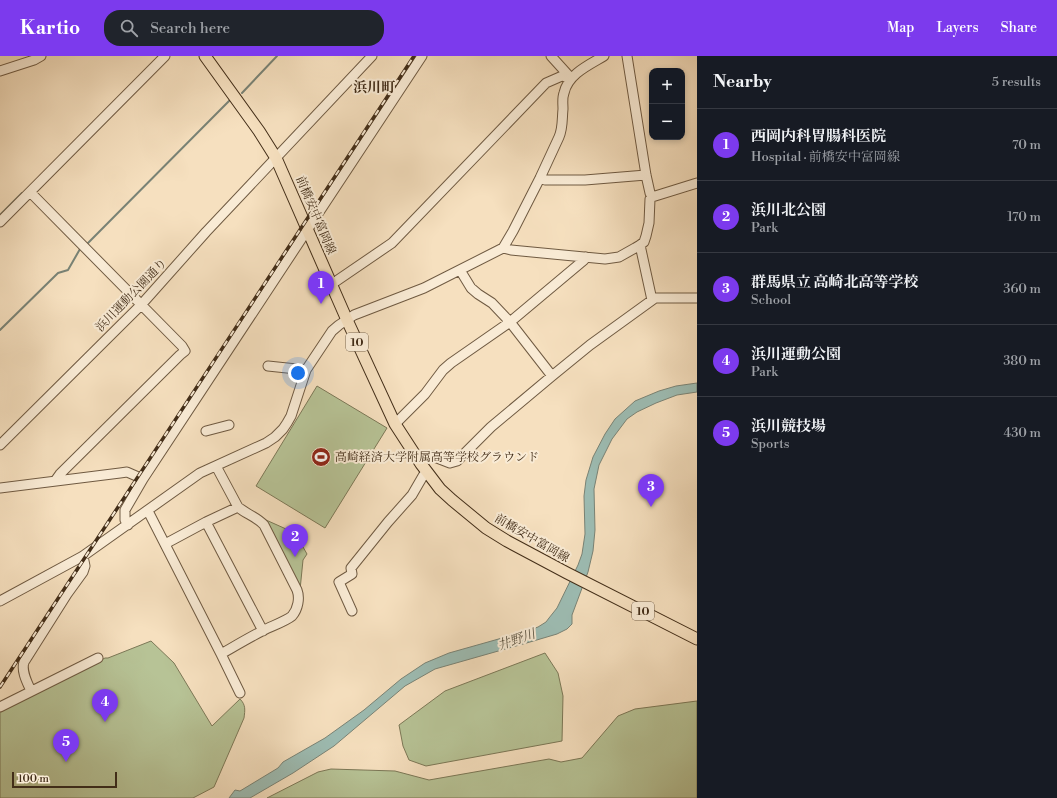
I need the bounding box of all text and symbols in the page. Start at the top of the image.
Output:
search box [104,10,384,46]
text: Kartio [20,16,80,40]
icon: search [118,17,140,39]
text: Search here [150,19,230,38]
text: Map [887,19,914,37]
text: Layers [936,19,979,37]
text: Share [1001,19,1037,37]
map controls [649,68,685,140]
button: + [649,68,685,104]
text: Nearby [713,71,772,93]
text: 5 results [992,74,1041,90]
district label: 浜川町 [353,79,396,97]
button: − [649,104,685,140]
text: 西岡内科胃腸科医院 [751,127,886,146]
text: 1 [723,137,729,153]
text: 70 m [1012,137,1041,153]
text: Hospital · 前橋安中富岡線 [751,149,900,165]
street label: 前橋安中富岡線 [292,174,339,257]
text: 浜川北公園 [751,201,826,220]
text: 2 [722,209,730,225]
text: 170 m [1007,209,1041,225]
text: Park [751,220,778,236]
street label: 浜川運動公園通り [93,256,170,335]
pin: 1 [308,271,334,304]
text: 群馬県立 高崎北高等学校 [751,273,918,292]
text: 3 [722,281,730,297]
text: 360 m [1003,281,1041,297]
text: School [751,292,791,308]
road number: 10 [346,333,368,351]
text: 浜川運動公園 [751,345,841,364]
text: 4 [722,353,730,369]
text: 380 m [1003,353,1041,369]
your location [288,363,308,383]
text: Park [751,364,778,380]
text: 浜川競技場 [751,417,826,436]
text: 5 [722,425,730,441]
text: 430 m [1003,425,1041,441]
text: Sports [751,436,790,452]
sports icon: 高崎経済大学附属高等学校グラウンド [310,446,332,468]
place label: 高崎経済大学附属高等学校グラウンド [335,450,539,465]
pin: 3 [638,474,664,507]
street label: 前橋安中富岡線 [492,511,572,566]
pin: 2 [282,524,308,557]
road number: 10 [632,602,654,620]
water label: 井野川 [495,625,539,654]
pin: 4 [92,689,118,722]
pin: 5 [53,729,79,762]
scale bar [12,770,117,789]
text: 100 m [18,772,49,786]

